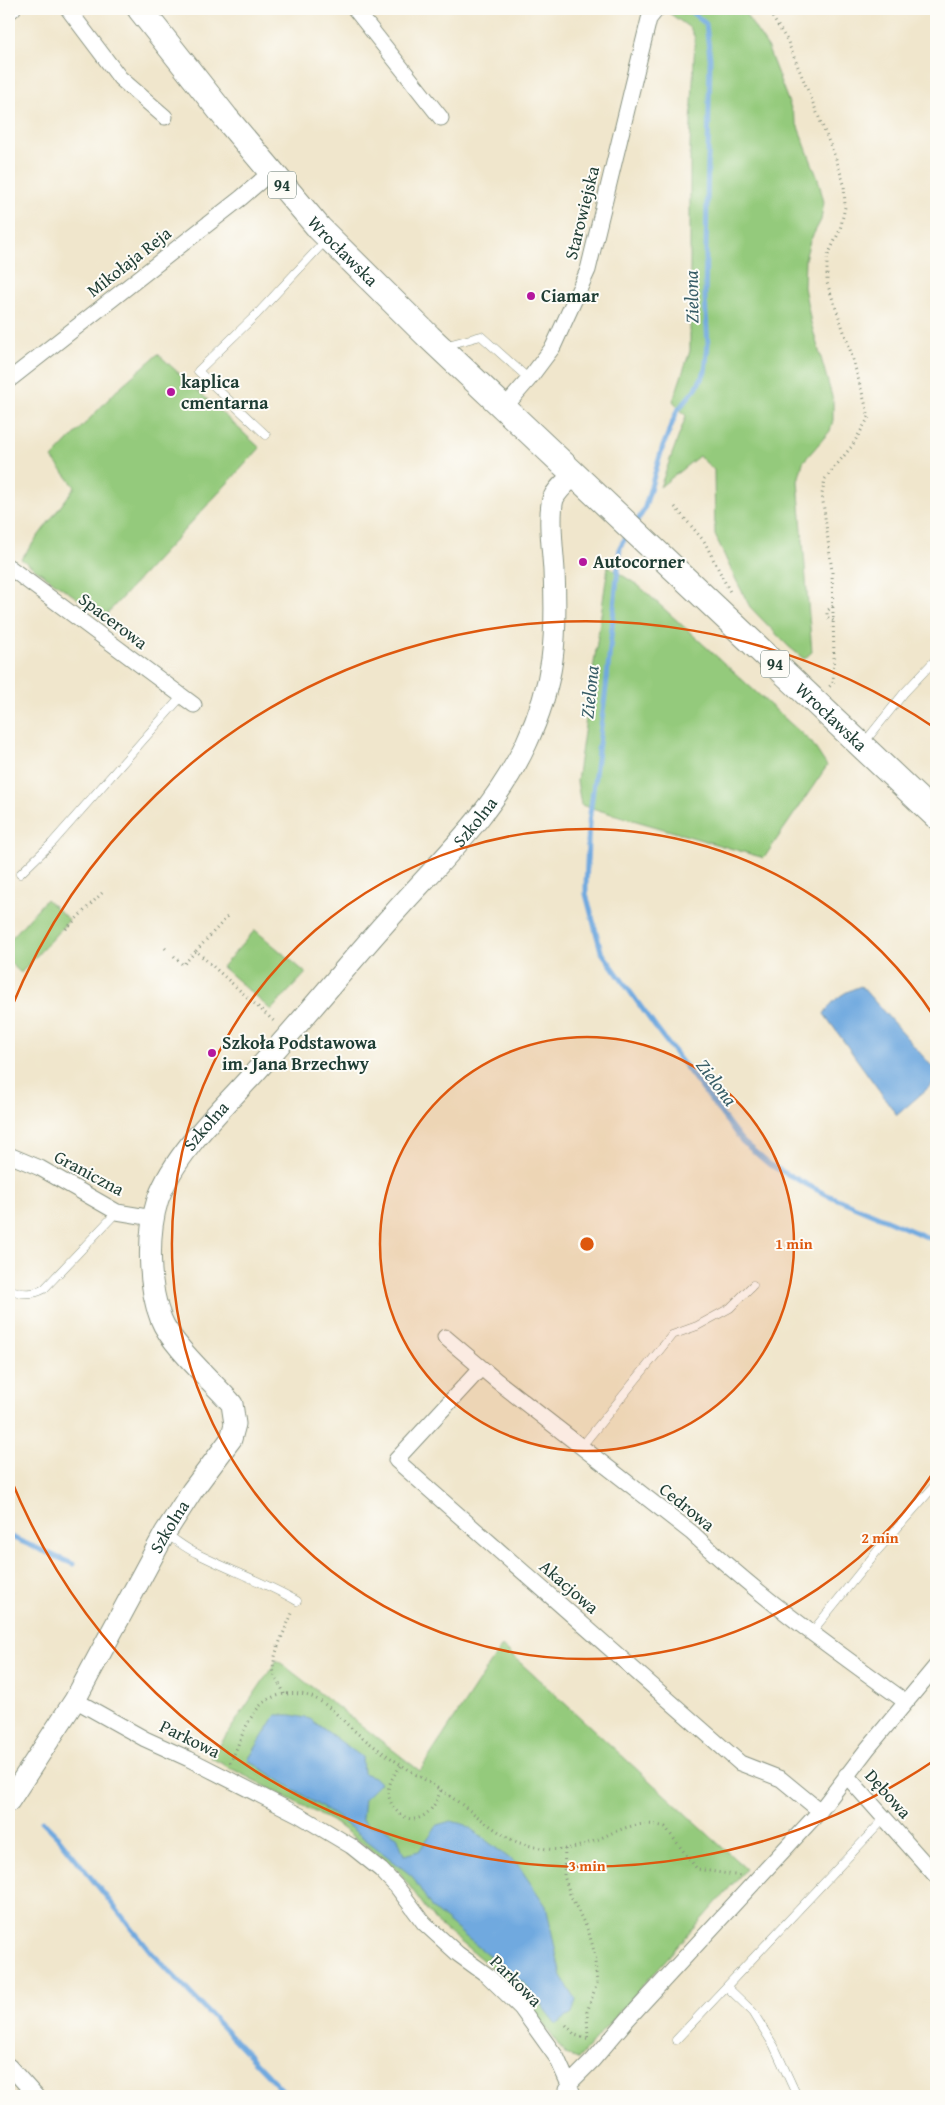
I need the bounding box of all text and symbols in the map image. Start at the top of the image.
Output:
street label: Starowiejska [557,163,606,263]
road number: 94 [268,172,296,198]
street label: Wrocławska [301,210,385,293]
street label: Mikołaja Reja [81,220,177,303]
water label: Zielona [677,270,705,324]
place label: Ciamar [541,282,600,309]
marker: Ciamar [525,290,537,302]
place label: kaplica cmentarna [181,368,269,416]
marker: kaplica cmentarna [165,386,177,398]
place label: Autocorner [593,548,686,575]
marker: Autocorner [577,556,589,568]
street label: Spacerowa [73,586,154,656]
road number: 94 [761,651,789,678]
water label: Zielona [572,664,606,720]
street label: Wrocławska [789,676,874,758]
street label: Szkolna [446,791,504,853]
place label: Szkoła Podstawowa im. Jana Brzechwy [222,1029,377,1077]
marker: Szkoła Podstawowa im. Jana Brzechwy [206,1047,218,1059]
water label: Zielona [690,1052,744,1112]
street label: Szkolna [176,1094,235,1156]
street label: Graniczna [49,1143,130,1203]
text: 1 min [775,1233,813,1254]
centre of rings [578,1235,596,1253]
street label: Cedrowa [654,1476,721,1538]
street label: Szkolna [142,1494,196,1558]
text: 2 min [861,1527,899,1548]
street label: Akacjowa [534,1553,605,1621]
street label: Parkowa [155,1712,225,1765]
street label: Dębowa [859,1763,918,1825]
text: 3 min [568,1855,606,1876]
street label: Parkowa [484,1948,549,2013]

